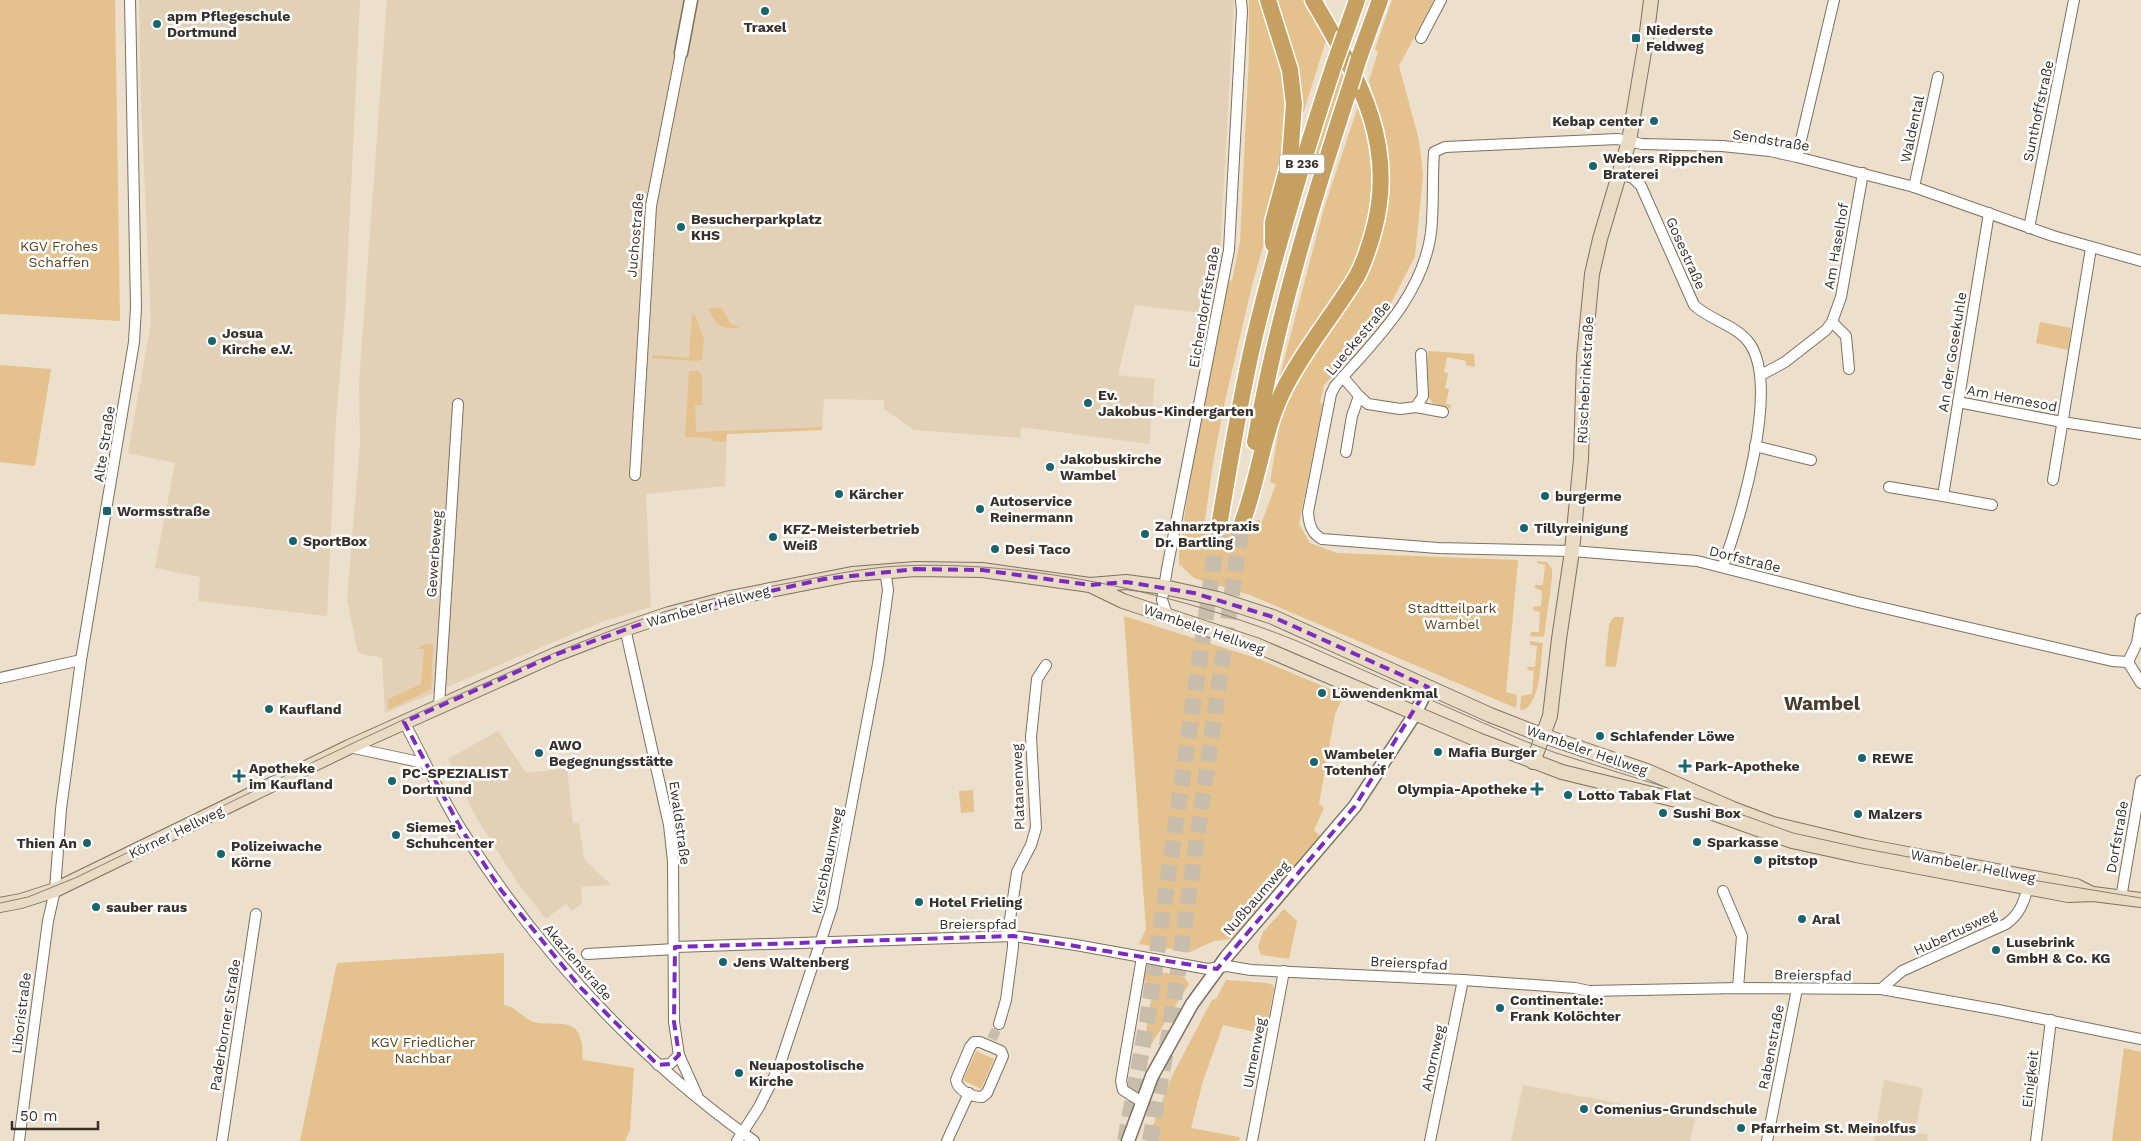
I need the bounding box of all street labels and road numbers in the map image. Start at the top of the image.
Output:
street label: Sunthoffstraße [2019,59,2057,163]
street label: Waldental [1897,93,1927,164]
street label: Sendstraße [1731,126,1811,154]
road number: B 236 [1280,154,1324,173]
street label: Juchostraße [623,192,647,278]
street label: Am Haselhof [1821,201,1852,291]
street label: Gosestraße [1663,214,1709,292]
street label: Eichendorffstraße [1185,245,1223,369]
street label: An der Gosekuhle [1935,291,1969,413]
street label: Lueckestraße [1322,298,1394,378]
street label: Rüschebrinkstraße [1574,316,1596,444]
street label: Am Hemesod [1966,381,2058,415]
street label: Alte Straße [90,405,118,483]
street label: Gewerbeweg [423,509,445,598]
street label: Dorfstraße [1708,542,1782,576]
street label: Wambeler Hellweg [645,582,772,630]
street label: Wambeler Hellweg [1141,601,1267,657]
street label: Wambeler Hellweg [1524,722,1650,778]
street label: Platanenweg [1008,743,1028,831]
street label: Ewaldstraße [666,780,694,866]
street label: Dorfstraße [2103,800,2131,874]
street label: Körner Hellweg [126,802,226,862]
street label: Kirschbaumweg [808,806,846,915]
street label: Wambeler Hellweg [1909,846,2037,886]
street label: Nußbaumweg [1219,857,1293,938]
street label: Hubertusweg [1911,906,1999,958]
street label: Breierspfad [939,916,1017,932]
street label: Akazienstraße [540,920,616,1004]
street label: Breierspfad [1370,953,1448,973]
street label: Paderborner Straße [207,958,243,1092]
street label: Breierspfad [1774,966,1852,984]
street label: Liboristraße [8,971,34,1055]
street label: Rabenstraße [1755,1003,1787,1091]
street label: Ulmenweg [1239,1016,1269,1089]
street label: Ahornweg [1418,1023,1448,1093]
street label: Einigkeit [2019,1049,2041,1109]

